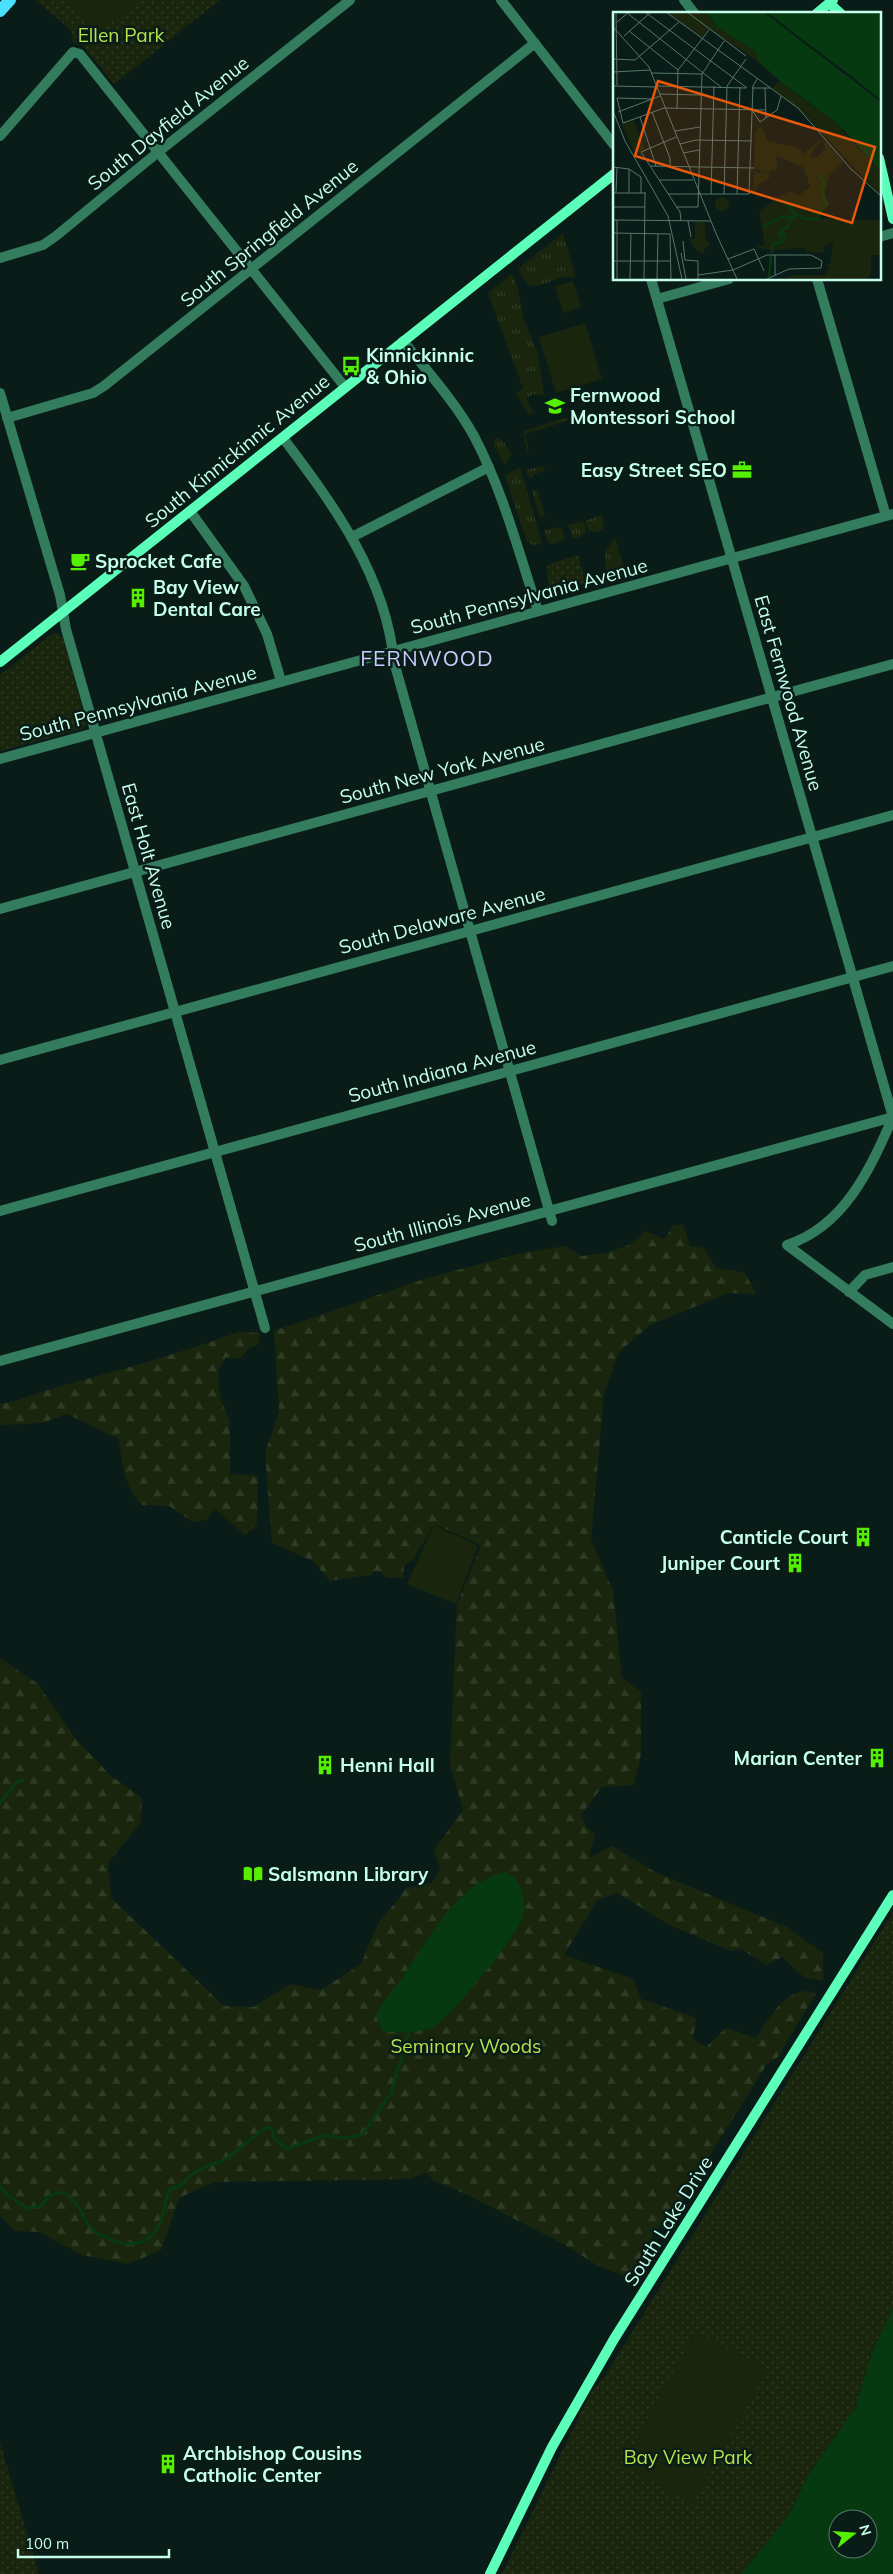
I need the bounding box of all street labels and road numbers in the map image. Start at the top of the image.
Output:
street label: South Dayfield Avenue [83,51,253,195]
street label: South Springfield Avenue [175,154,363,312]
street label: South Kinnickinnic Avenue [140,369,334,533]
street label: South Pennsylvania Avenue [408,553,650,639]
street label: East Fernwood Avenue [750,592,828,794]
street label: South Pennsylvania Avenue [17,660,259,746]
street label: South New York Avenue [337,731,547,809]
street label: East Holt Avenue [117,780,181,932]
street label: South Delaware Avenue [336,881,548,959]
street label: South Indiana Avenue [345,1034,539,1108]
street label: South Illinois Avenue [351,1187,533,1257]
street label: South Lake Drive [618,2152,718,2290]

